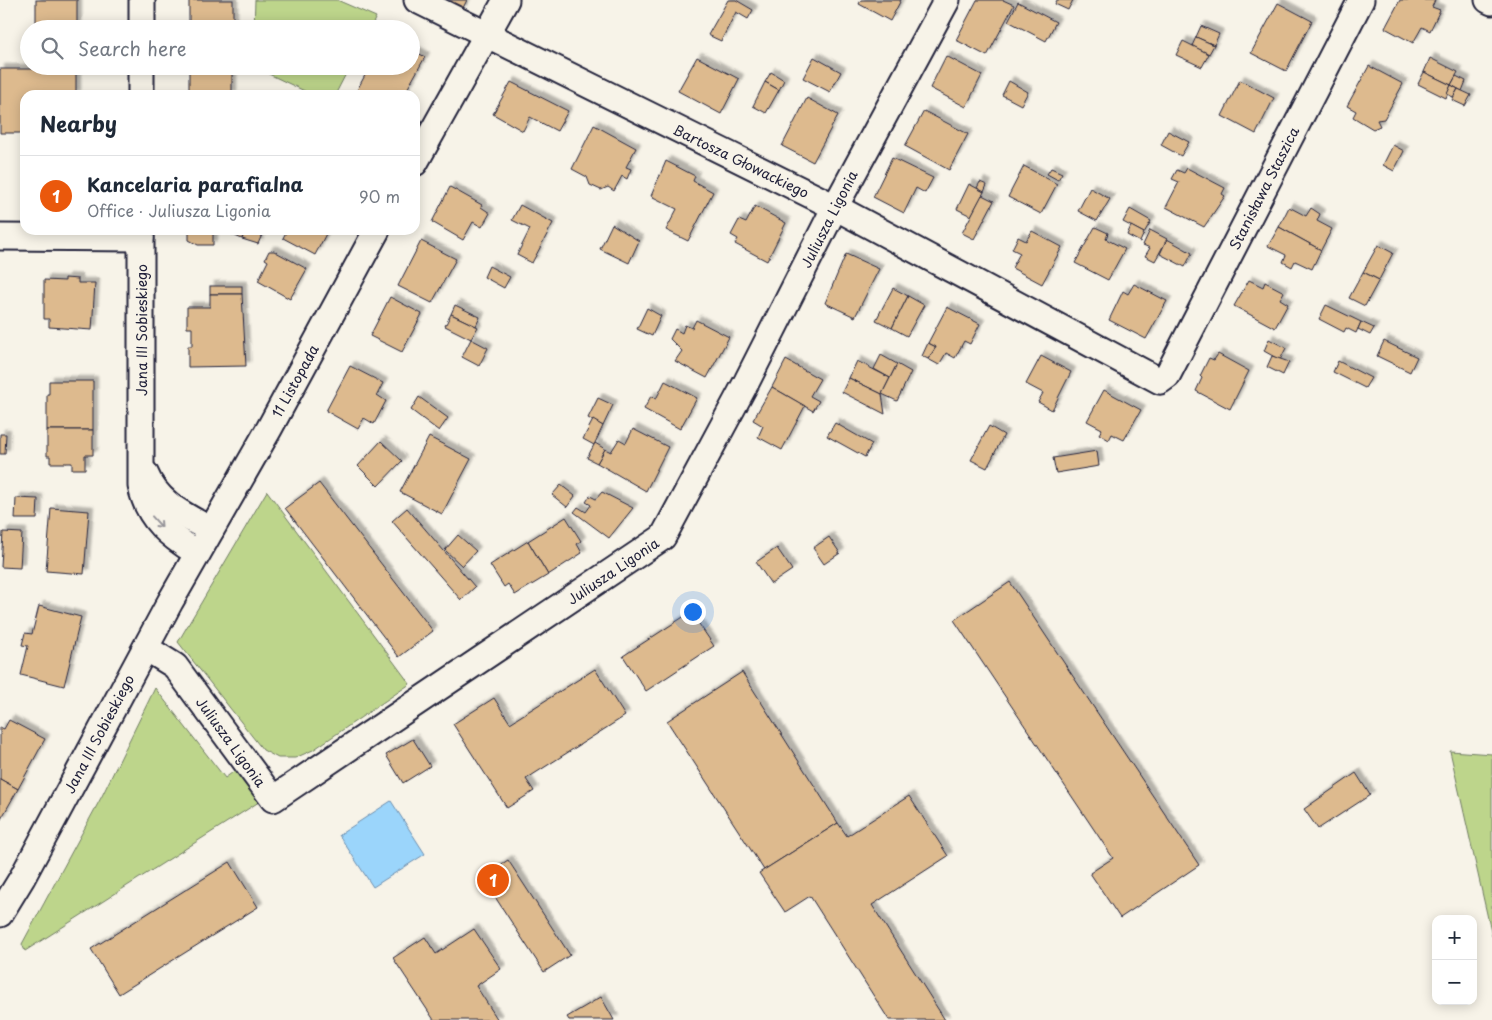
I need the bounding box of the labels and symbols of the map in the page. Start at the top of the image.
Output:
street label: Bartosza Głowackiego [669,119,813,203]
street label: Stanisława Staszica [1224,123,1304,253]
street label: Juliusza Ligonia [795,166,863,271]
street label: Jana III Sobieskiego [131,264,152,396]
street label: 11 Listopada [266,340,324,421]
one-way arrow [151,515,163,528]
street label: Juliusza Ligonia [563,532,664,610]
your location [680,599,706,625]
street label: Jana III Sobieskiego [59,671,139,797]
street label: Juliusza Ligonia [191,693,271,792]
pin: 1 [477,861,509,899]

